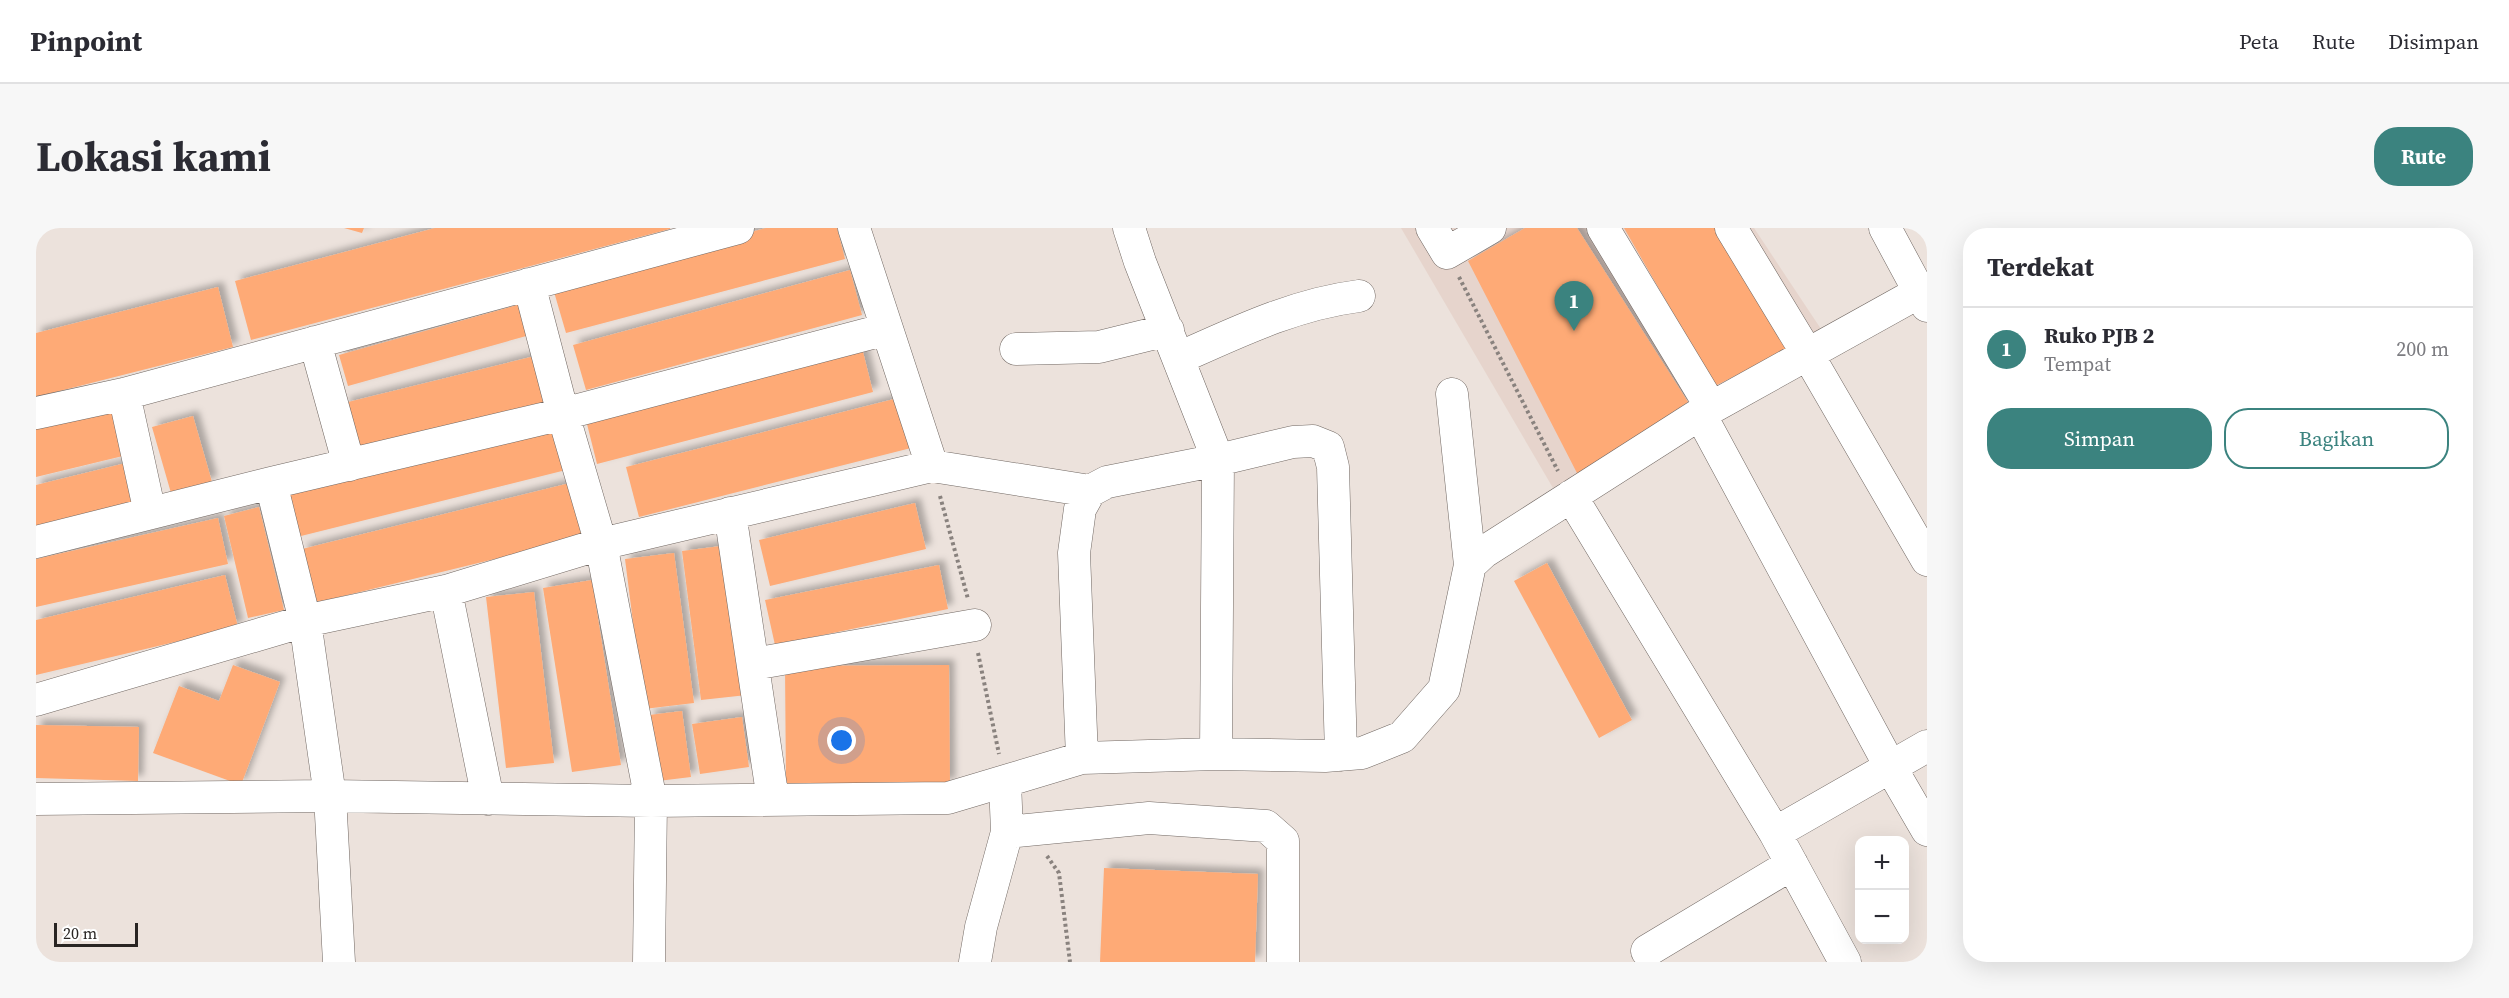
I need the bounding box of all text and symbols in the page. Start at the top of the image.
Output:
text: Pinpoint [30,22,142,60]
text: Peta [2239,27,2279,56]
text: Rute [2312,27,2355,56]
text: Disimpan [2388,27,2479,56]
text: Lokasi kami [36,127,271,185]
button: Rute [2374,127,2473,186]
text: Terdekat [1987,249,2094,285]
pin: 1 [1554,282,1594,331]
text: Ruko PJB 2 [2044,320,2154,350]
text: 1 [2001,335,2012,363]
text: 200 m [2396,335,2449,363]
text: Tempat [2044,350,2111,378]
button: Simpan [1987,408,2212,469]
button: Bagikan [2224,408,2449,469]
your location [827,726,856,755]
map controls [1855,836,1909,944]
button: + [1855,836,1909,890]
button: − [1855,890,1909,944]
scale bar [54,920,138,948]
text: 20 m [63,922,97,944]

